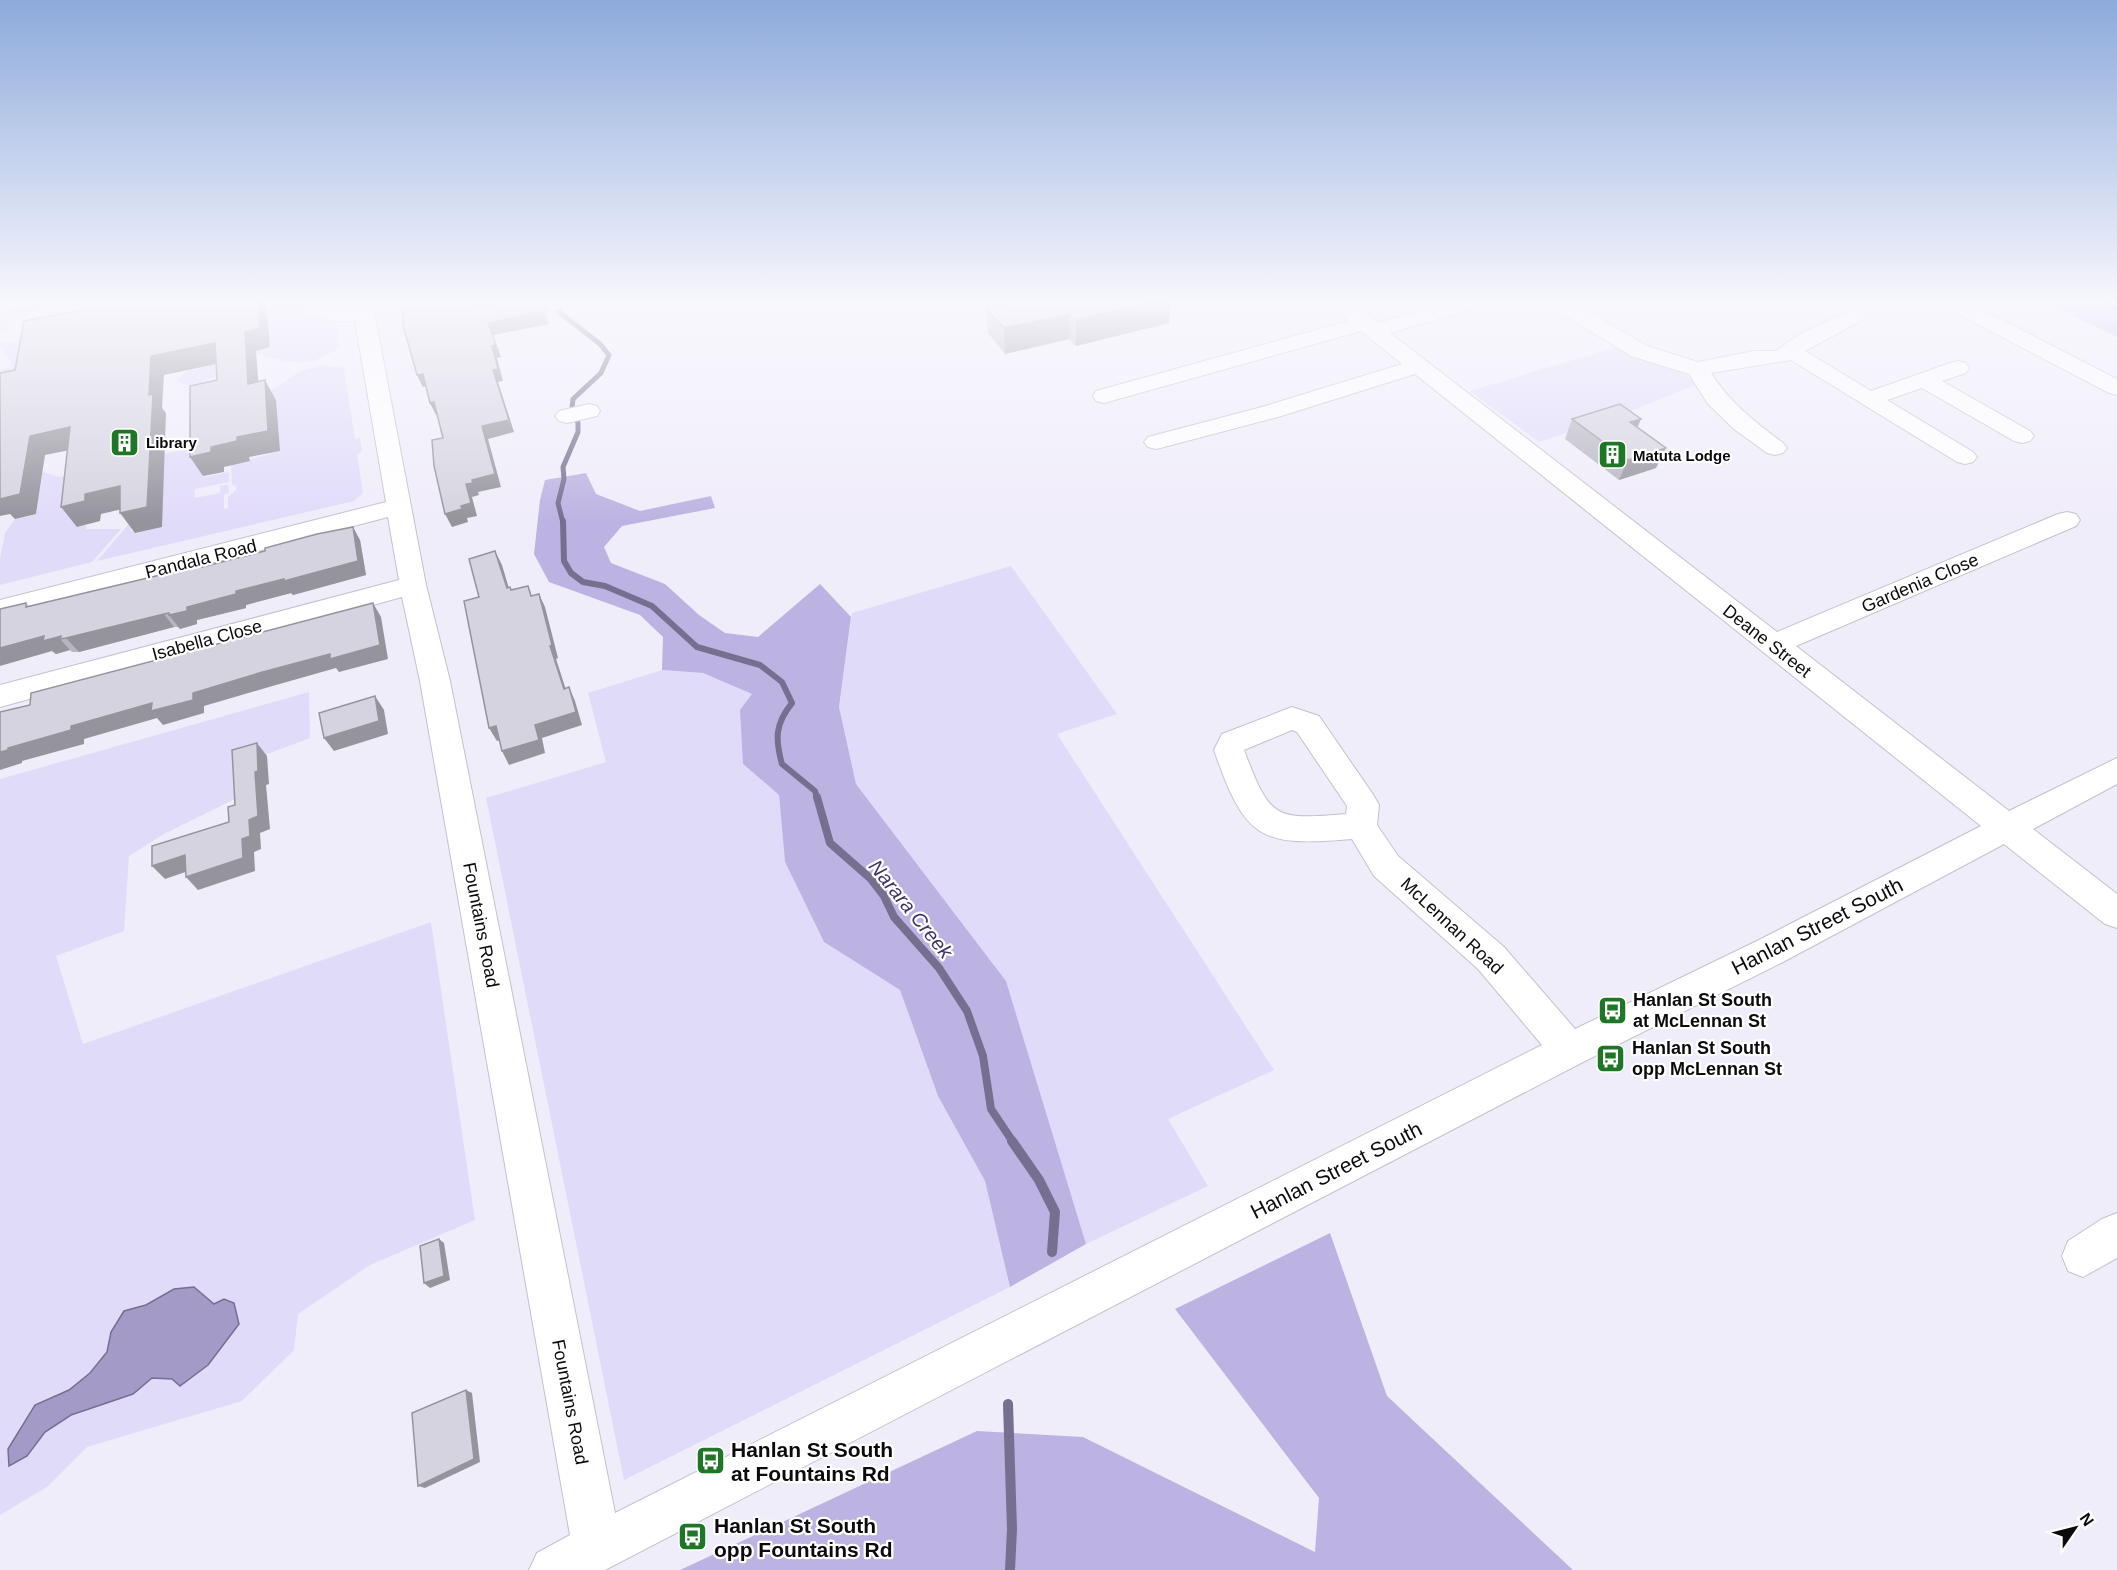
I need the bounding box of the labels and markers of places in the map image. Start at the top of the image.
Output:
building icon: Library [109,426,141,458]
place label: Library [146,434,198,451]
building icon: Matuta Lodge [1596,439,1628,471]
place label: Matuta Lodge [1633,447,1731,464]
place label: Hanlan St South at McLennan St [1633,990,1772,1031]
bus stop icon: Hanlan St South at McLennan St [1596,994,1628,1026]
place label: Hanlan St South opp McLennan St [1632,1038,1782,1079]
bus stop icon: Hanlan St South opp McLennan St [1595,1042,1627,1074]
place label: Hanlan St South at Fountains Rd [731,1438,893,1485]
bus stop icon: Hanlan St South at Fountains Rd [694,1445,726,1477]
place label: Hanlan St South opp Fountains Rd [714,1514,892,1561]
bus stop icon: Hanlan St South opp Fountains Rd [677,1521,709,1553]

